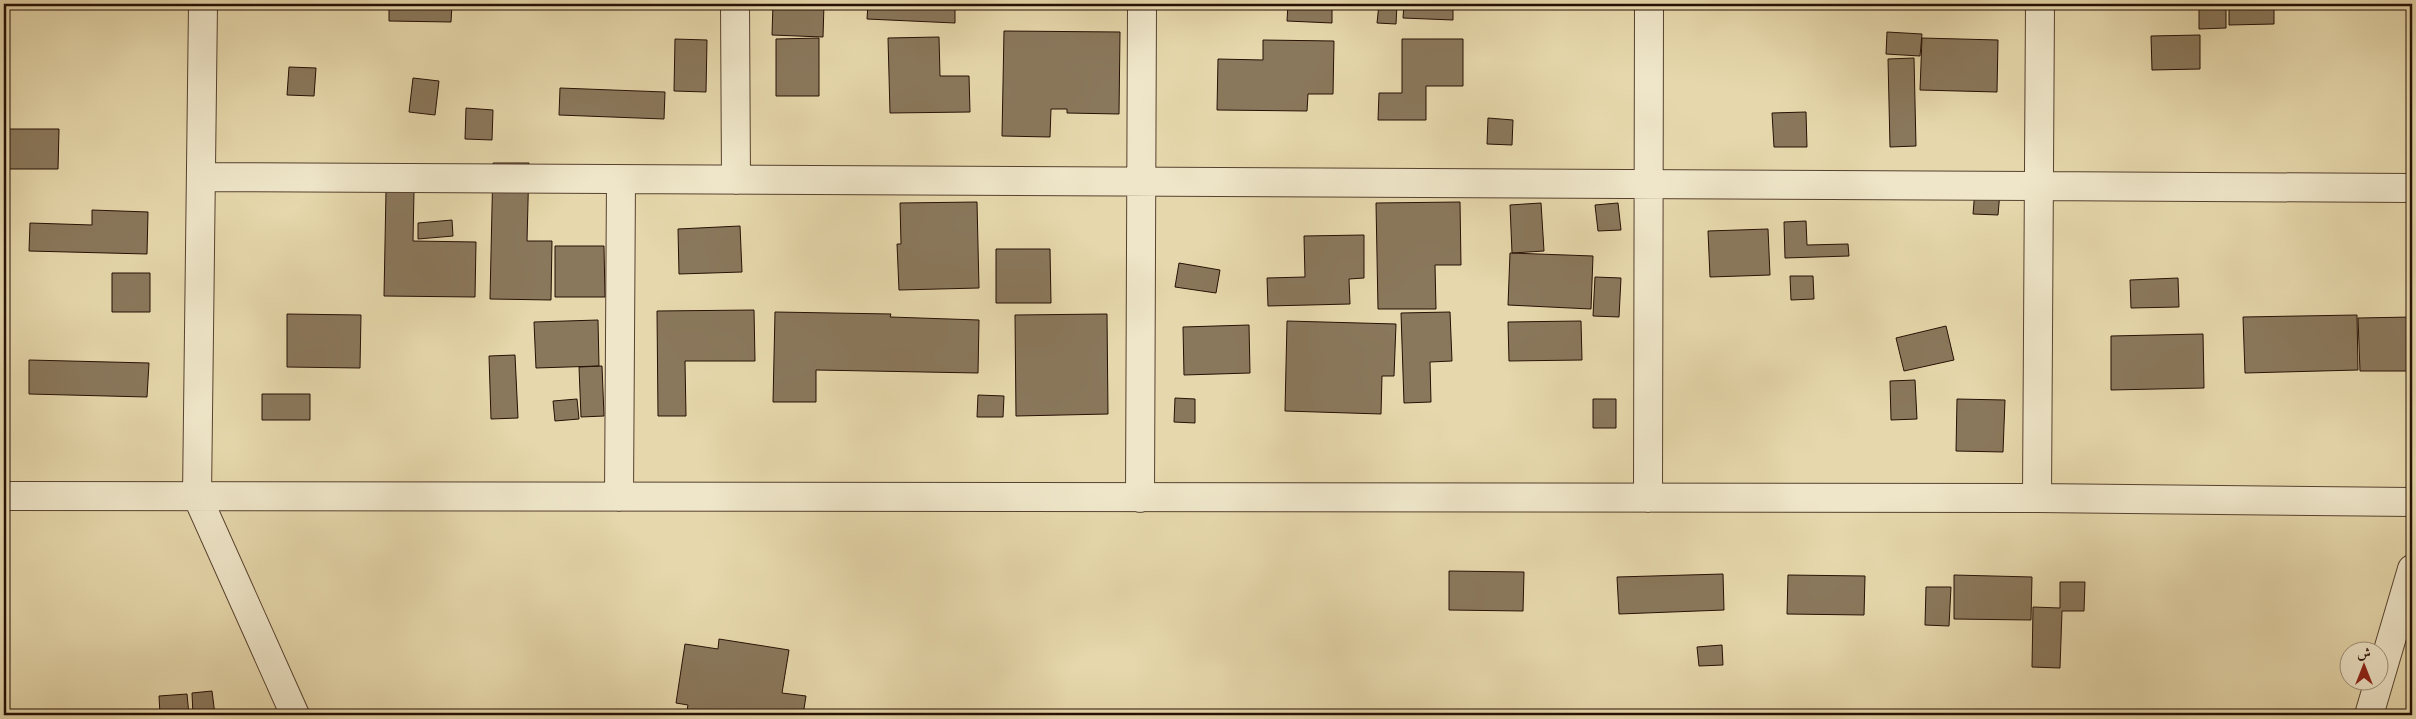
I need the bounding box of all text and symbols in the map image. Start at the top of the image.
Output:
north arrow [2338,642,2388,692]
text: ش [2357,644,2371,662]

